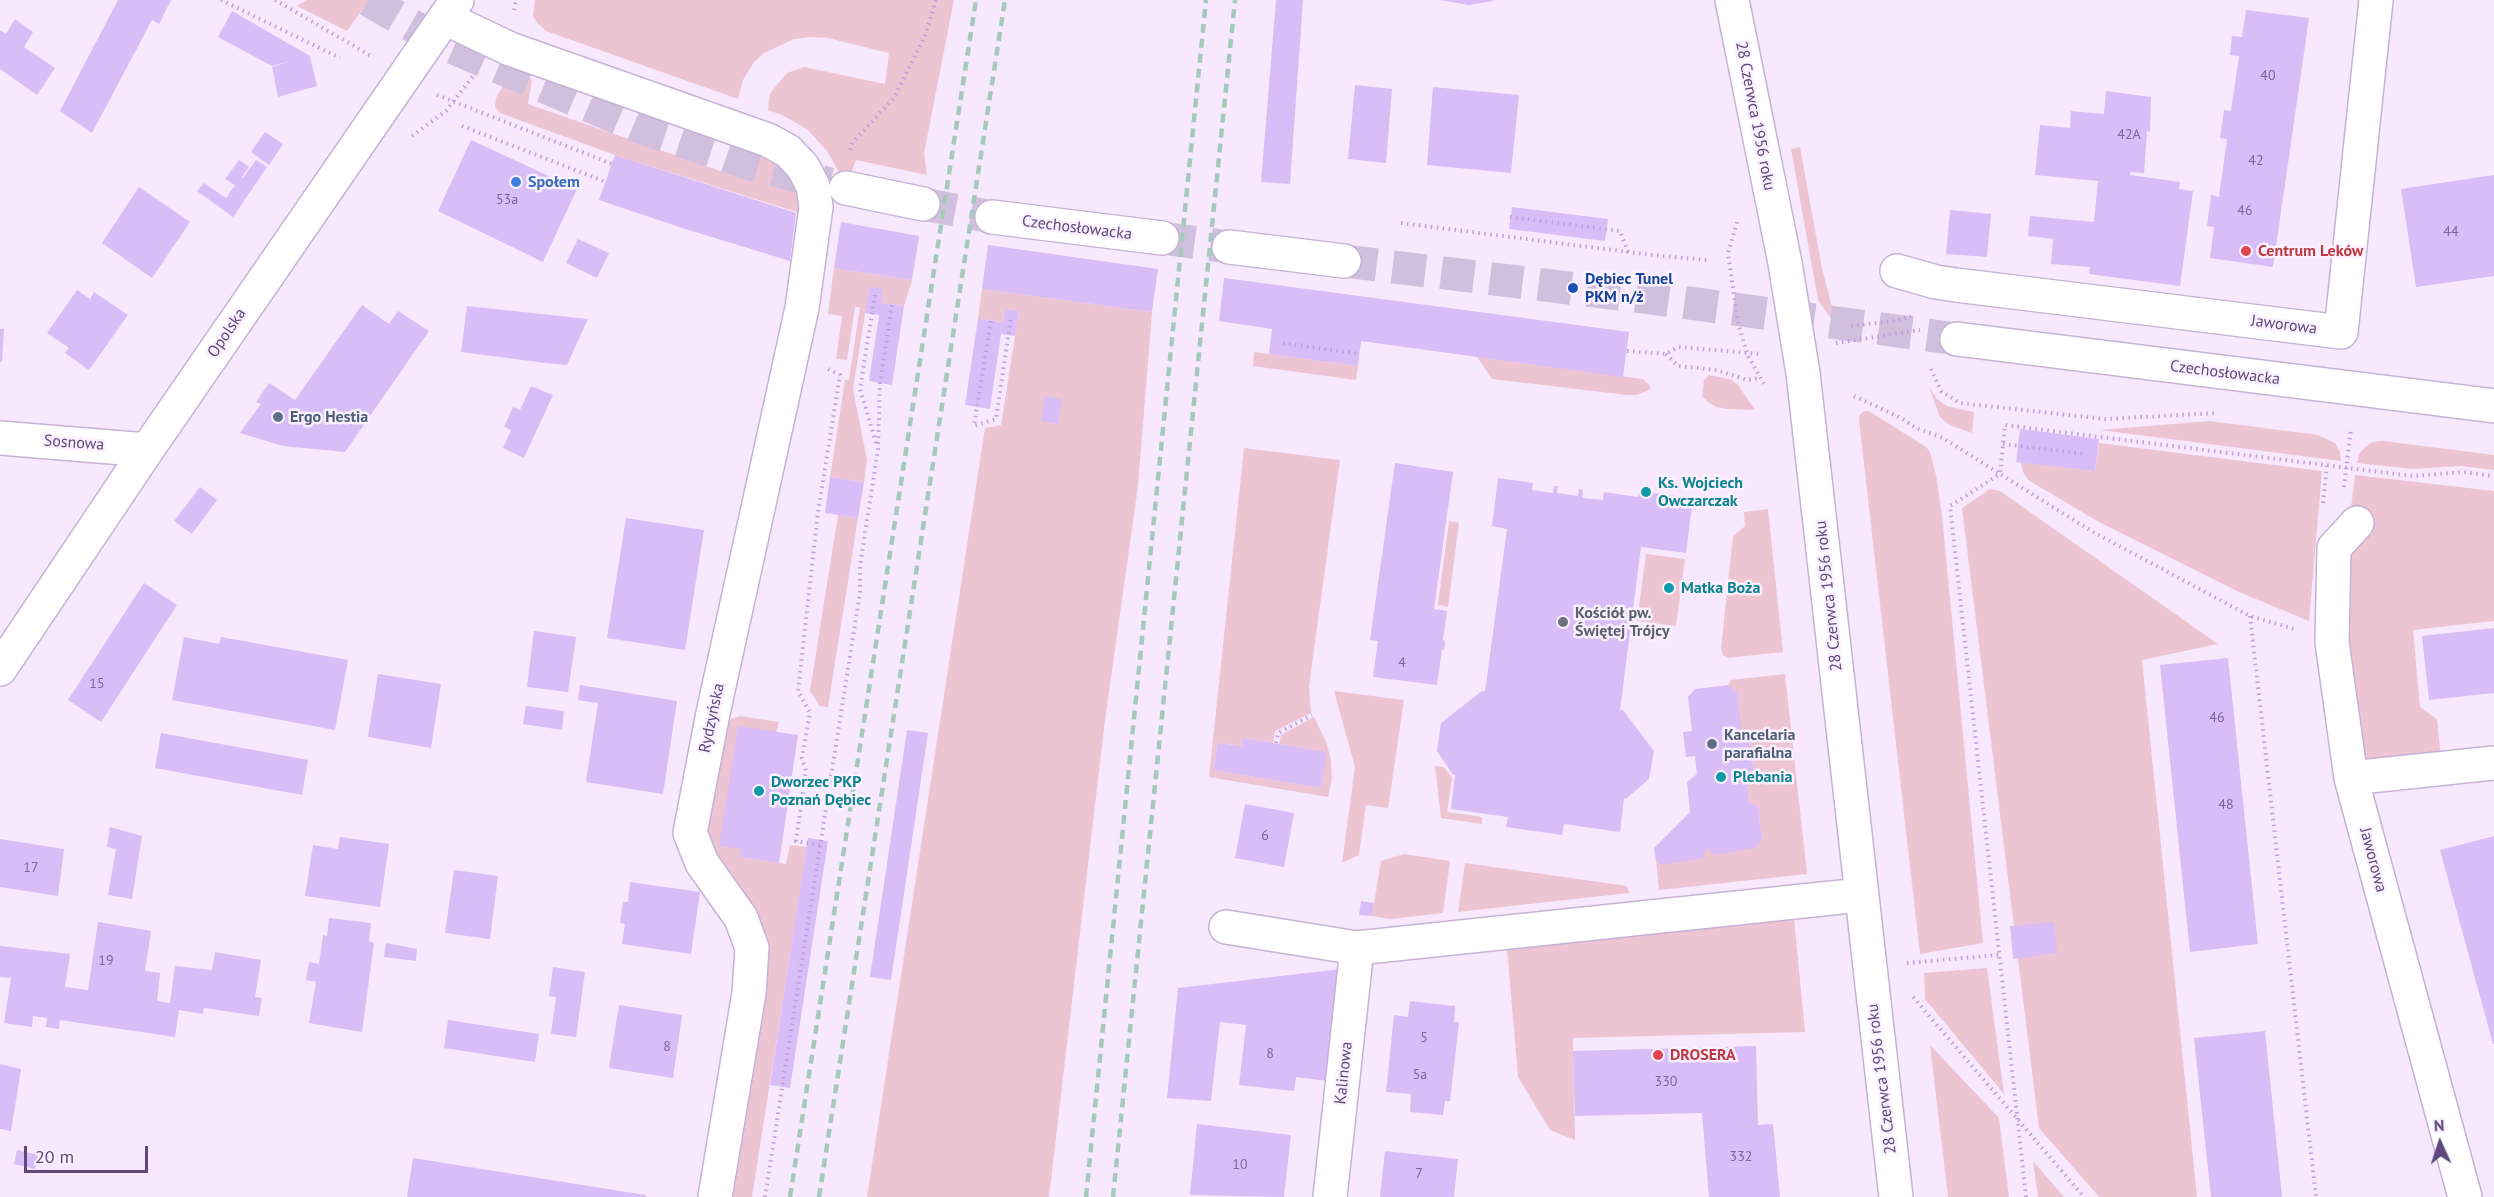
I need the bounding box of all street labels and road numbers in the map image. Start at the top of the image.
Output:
street label: 28 Czerwca 1956 roku [1731,40,1779,192]
street label: Czechosłowacka [1021,212,1133,244]
street label: Opolska [204,305,250,361]
street label: Jaworowa [2250,311,2318,339]
street label: Czechosłowacka [2169,357,2281,389]
street label: Sosnowa [43,431,105,455]
street label: 28 Czerwca 1956 roku [1812,520,1846,672]
street label: Rydzyńska [695,681,729,755]
street label: Jaworowa [2355,826,2391,894]
street label: 28 Czerwca 1956 roku [1863,1003,1901,1155]
street label: Kalinowa [1331,1041,1357,1105]

